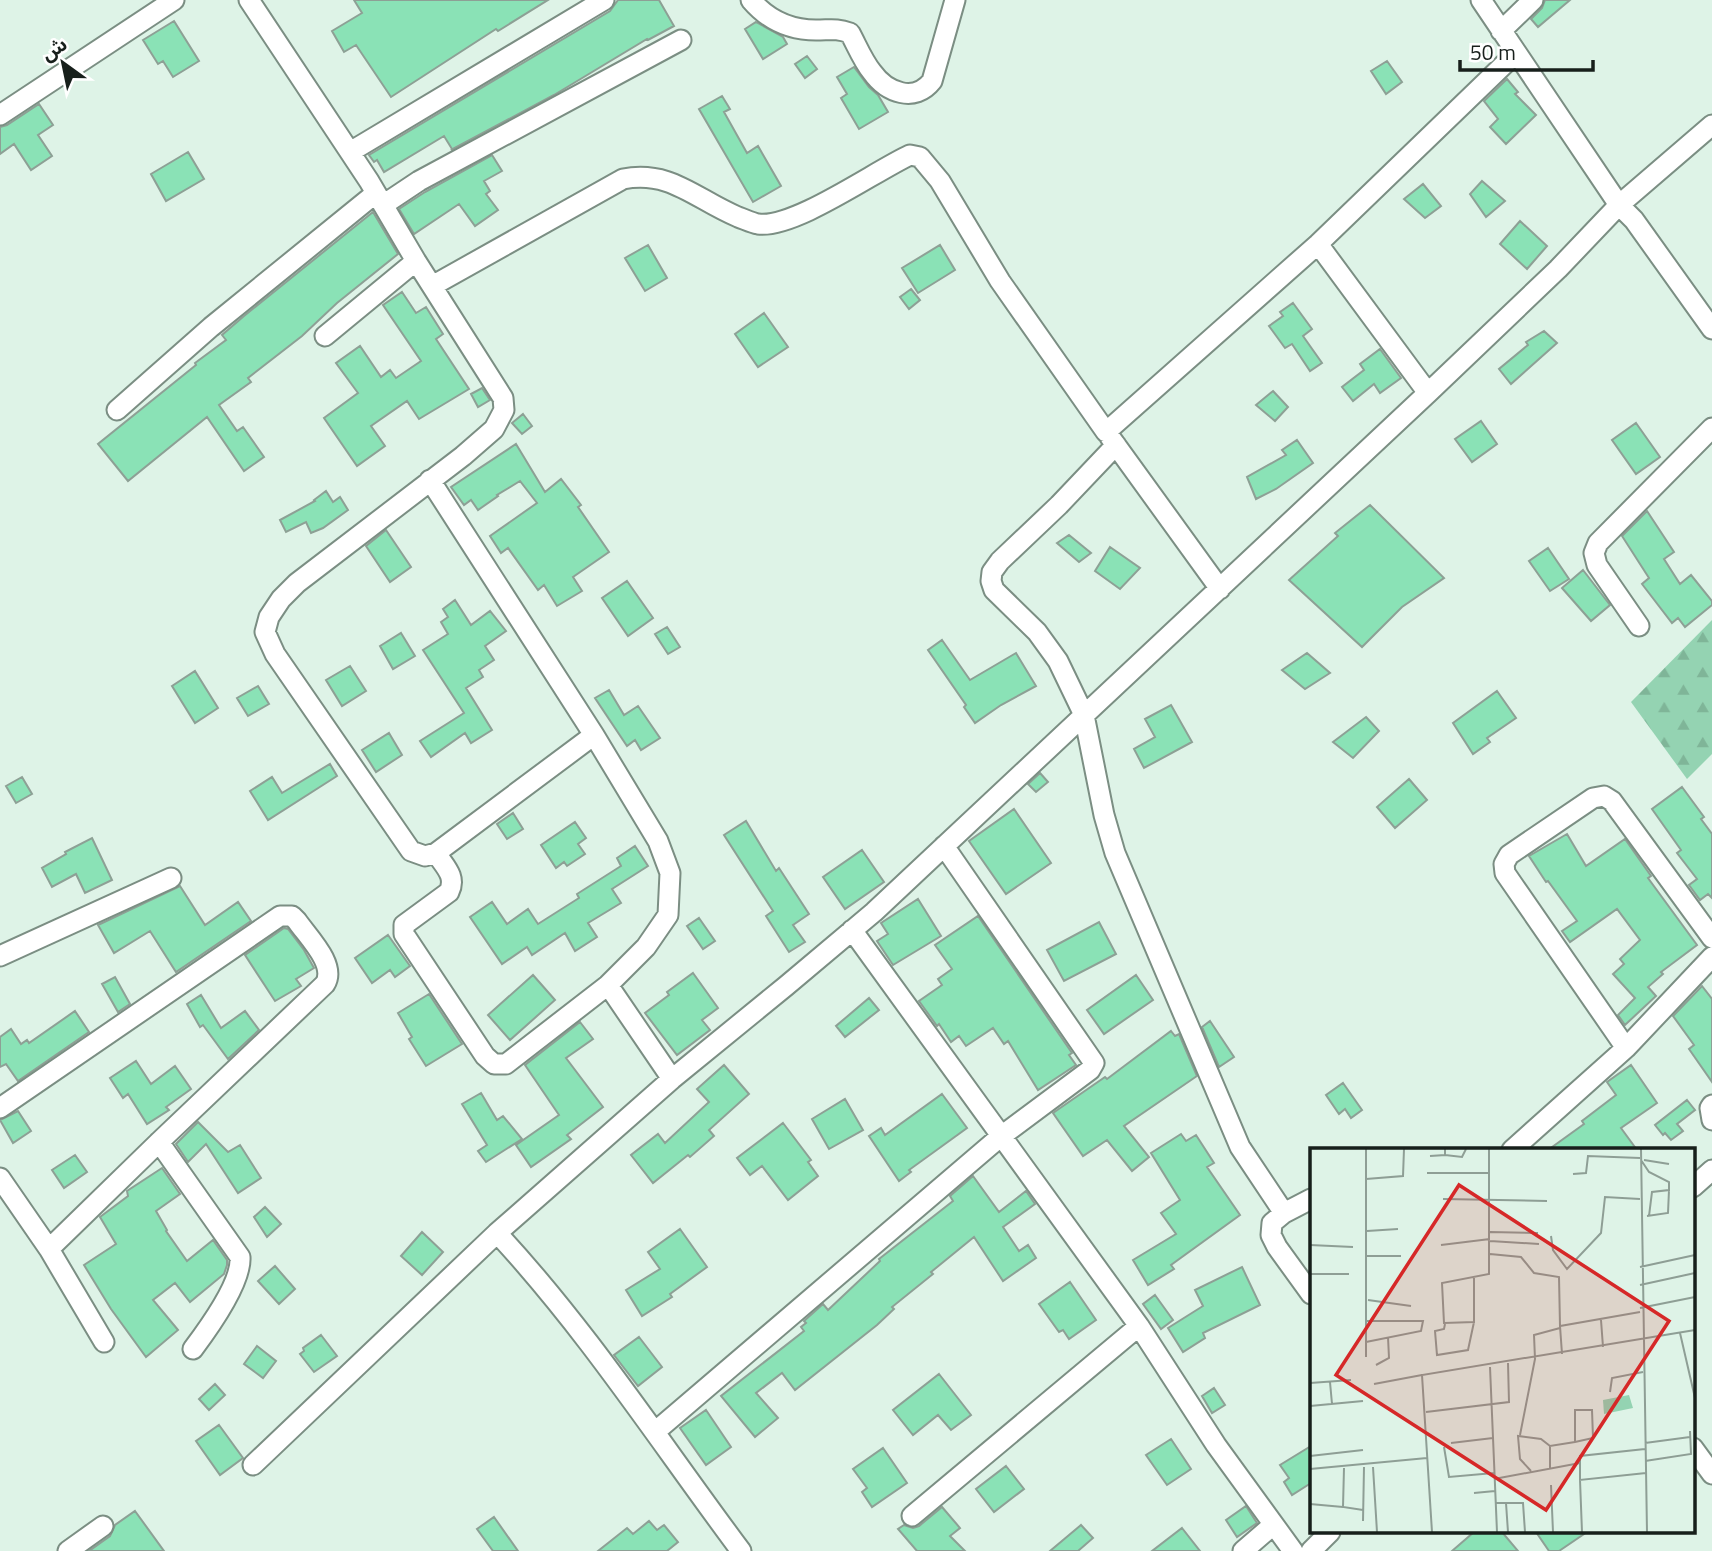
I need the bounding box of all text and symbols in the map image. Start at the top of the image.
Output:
north arrow [28,28,98,98]
scale bar [1460,28,1593,72]
text: ش [35,29,72,68]
text: 50 m [1470,36,1516,68]
inset map [1310,1148,1694,1534]

